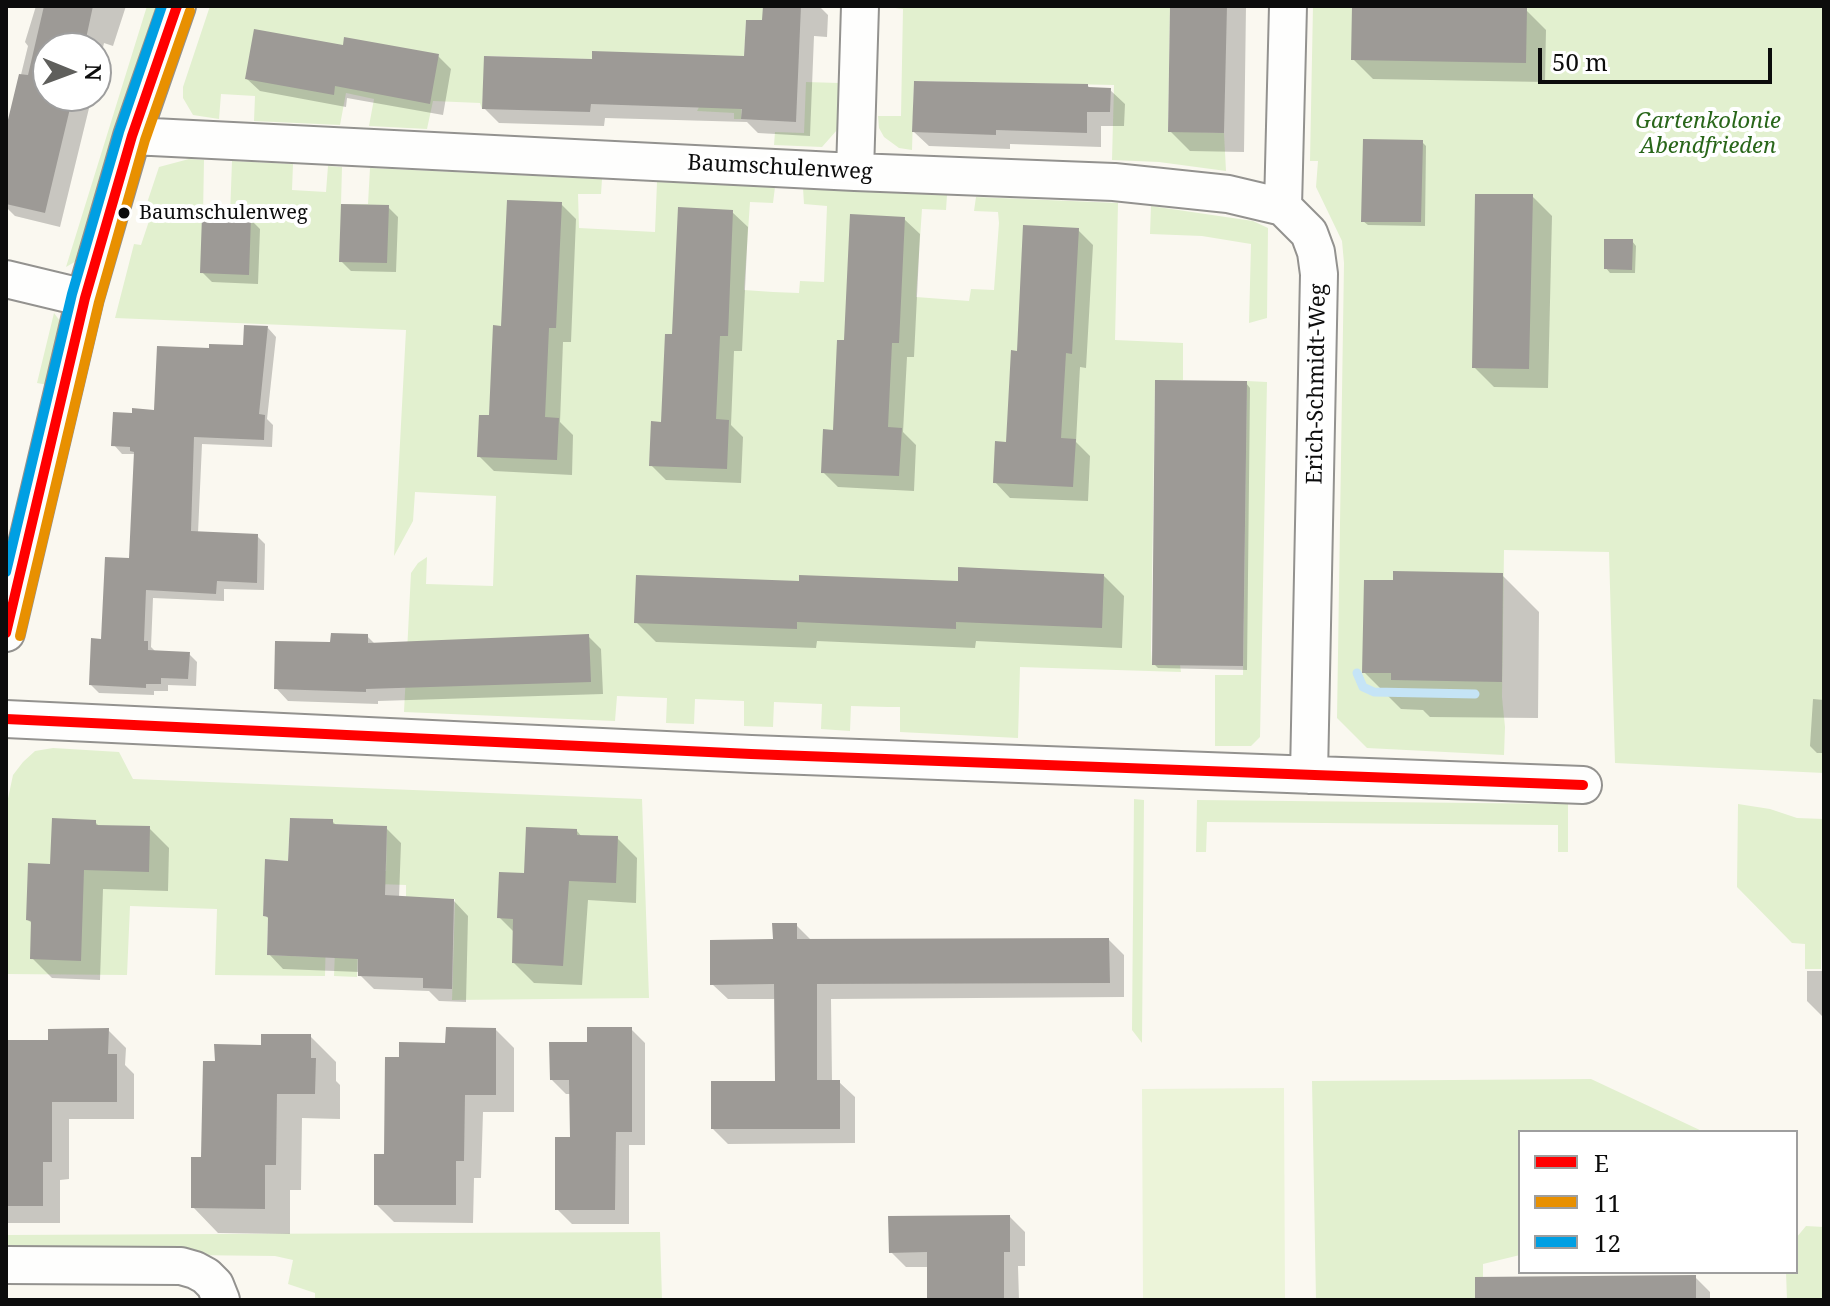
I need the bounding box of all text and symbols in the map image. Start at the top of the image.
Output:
north arrow [32,32,112,112]
scale bar [1542,32,1776,82]
text: 50 m [1552,45,1608,78]
text: N [79,63,109,81]
park label: Gartenkolonie Abendfrieden [1635,109,1781,160]
street label: Baumschulenweg [687,150,873,186]
place label: Baumschulenweg [139,201,308,225]
marker: Baumschulenweg [116,205,132,221]
street label: Erich-Schmidt-Weg [1302,283,1332,485]
legend [1518,1130,1798,1274]
text: E [1594,1146,1609,1179]
text: 11 [1594,1186,1621,1219]
text: 12 [1594,1226,1621,1259]

